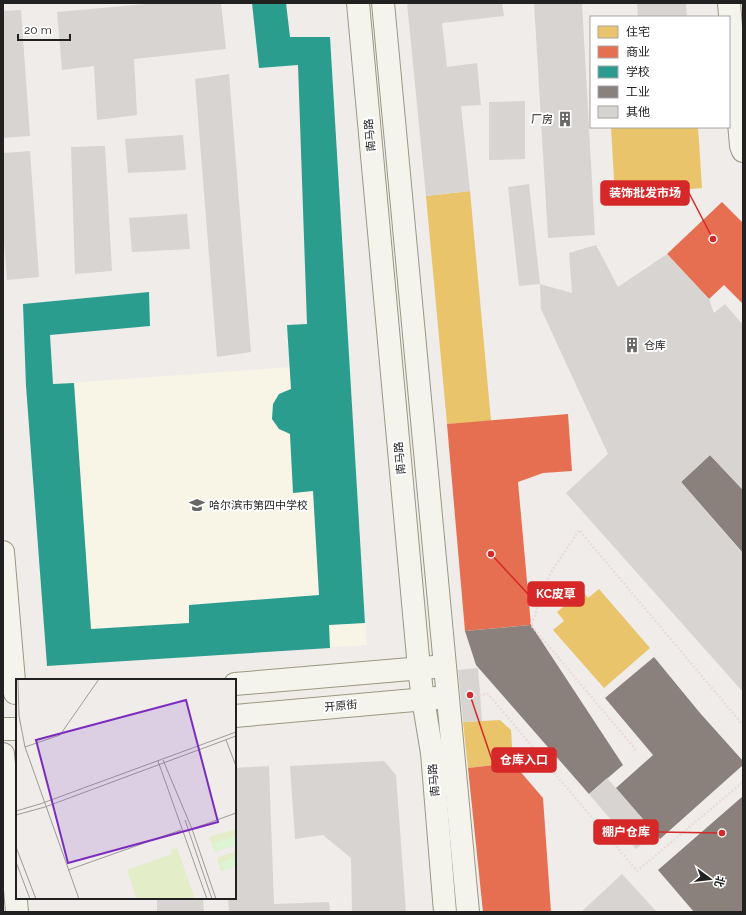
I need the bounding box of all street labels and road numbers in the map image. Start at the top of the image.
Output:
street label: 南马路 [362,118,378,152]
street label: 南马路 [392,441,408,475]
street label: 开原街 [324,698,358,714]
street label: 南马路 [426,763,442,797]

